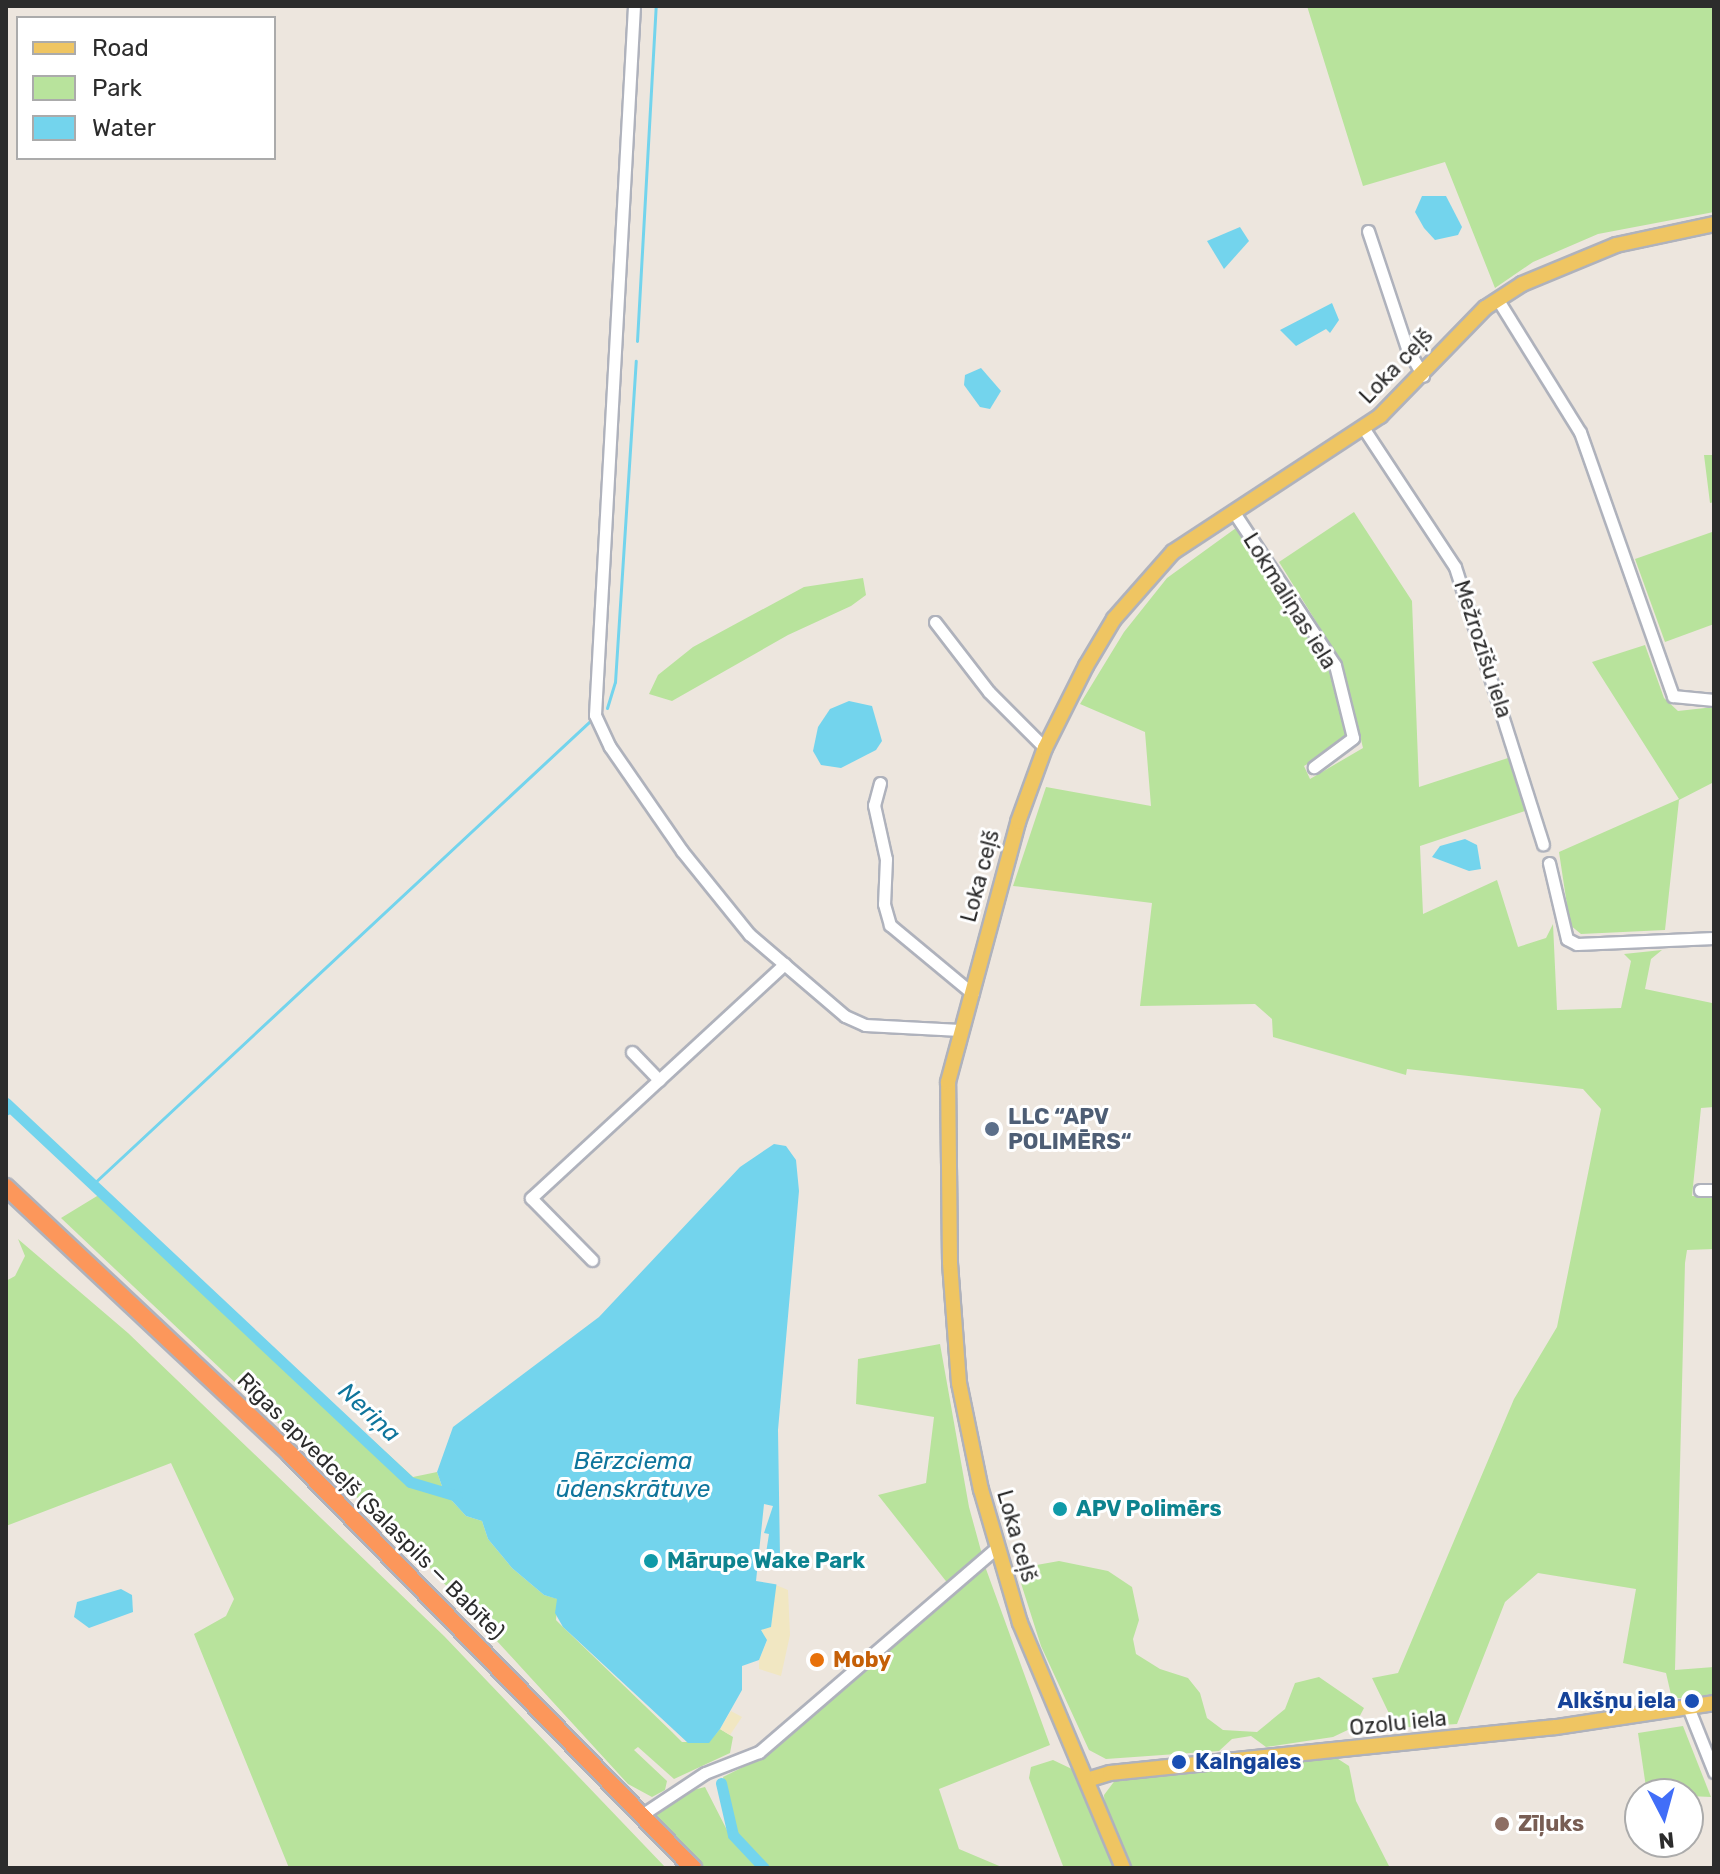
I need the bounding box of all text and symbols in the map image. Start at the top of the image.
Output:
legend [16,16,276,160]
text: Road [92,34,149,62]
text: Park [92,74,142,102]
text: Water [92,114,156,142]
street label: Loka ceļš [1354,323,1438,409]
street label: Lokmaliņas iela [1238,528,1342,674]
street label: Mežrozīšu iela [1448,577,1518,721]
street label: Loka ceļš [955,827,1005,925]
place label: LLC “APV POLIMĒRS“ [1008,1103,1132,1154]
marker: LLC “APV POLIMĒRS“ [983,1120,1001,1138]
street label: Rīgas apvedceļš (Salaspils — Babīte) [232,1367,510,1645]
water label: Neriņa [332,1377,406,1449]
water label: Bērzciema ūdenskrātuve [556,1448,710,1504]
street label: Loka ceļš [991,1487,1043,1585]
place label: APV Polimērs [1076,1496,1222,1522]
marker: APV Polimērs [1051,1500,1069,1518]
place label: Mārupe Wake Park [667,1548,865,1574]
marker: Mārupe Wake Park [642,1552,660,1570]
place label: Moby [833,1647,891,1673]
marker: Moby [808,1651,826,1669]
place label: Alkšņu iela [1558,1688,1676,1714]
marker: Alkšņu iela [1683,1692,1701,1710]
street label: Ozolu iela [1348,1705,1448,1741]
place label: Kalngales [1195,1749,1301,1775]
marker: Kalngales [1170,1753,1188,1771]
north arrow [1624,1778,1704,1858]
place label: Zīļuks [1518,1811,1584,1837]
marker: Zīļuks [1493,1815,1511,1833]
text: N [1657,1826,1676,1855]

